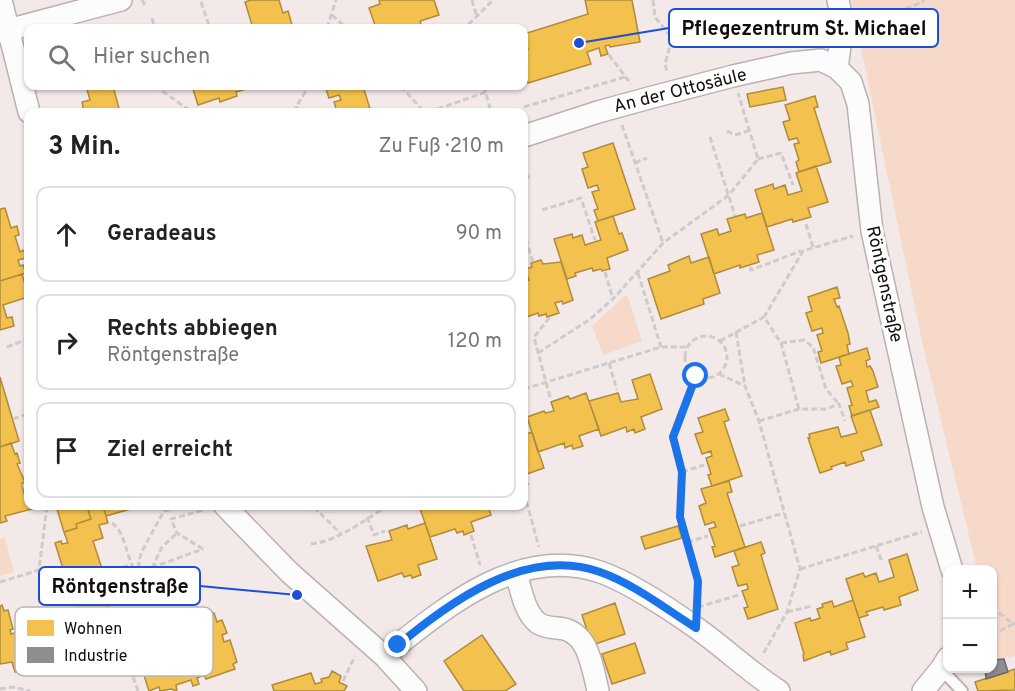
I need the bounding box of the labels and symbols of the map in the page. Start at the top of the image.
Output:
callout: Pflegezentrum St. Michael [669,9,938,47]
text: Pflegezentrum St. Michael [681,17,927,43]
street label: An der Ottosäule [611,64,749,119]
street label: Röntgenstraße [860,224,907,345]
route start [682,362,708,388]
callout: Röntgenstraße [39,567,200,605]
text: Röntgenstraße [51,575,189,601]
legend [15,607,213,676]
text: Wohnen [64,620,122,640]
route end [384,631,410,657]
text: Industrie [64,647,127,667]

